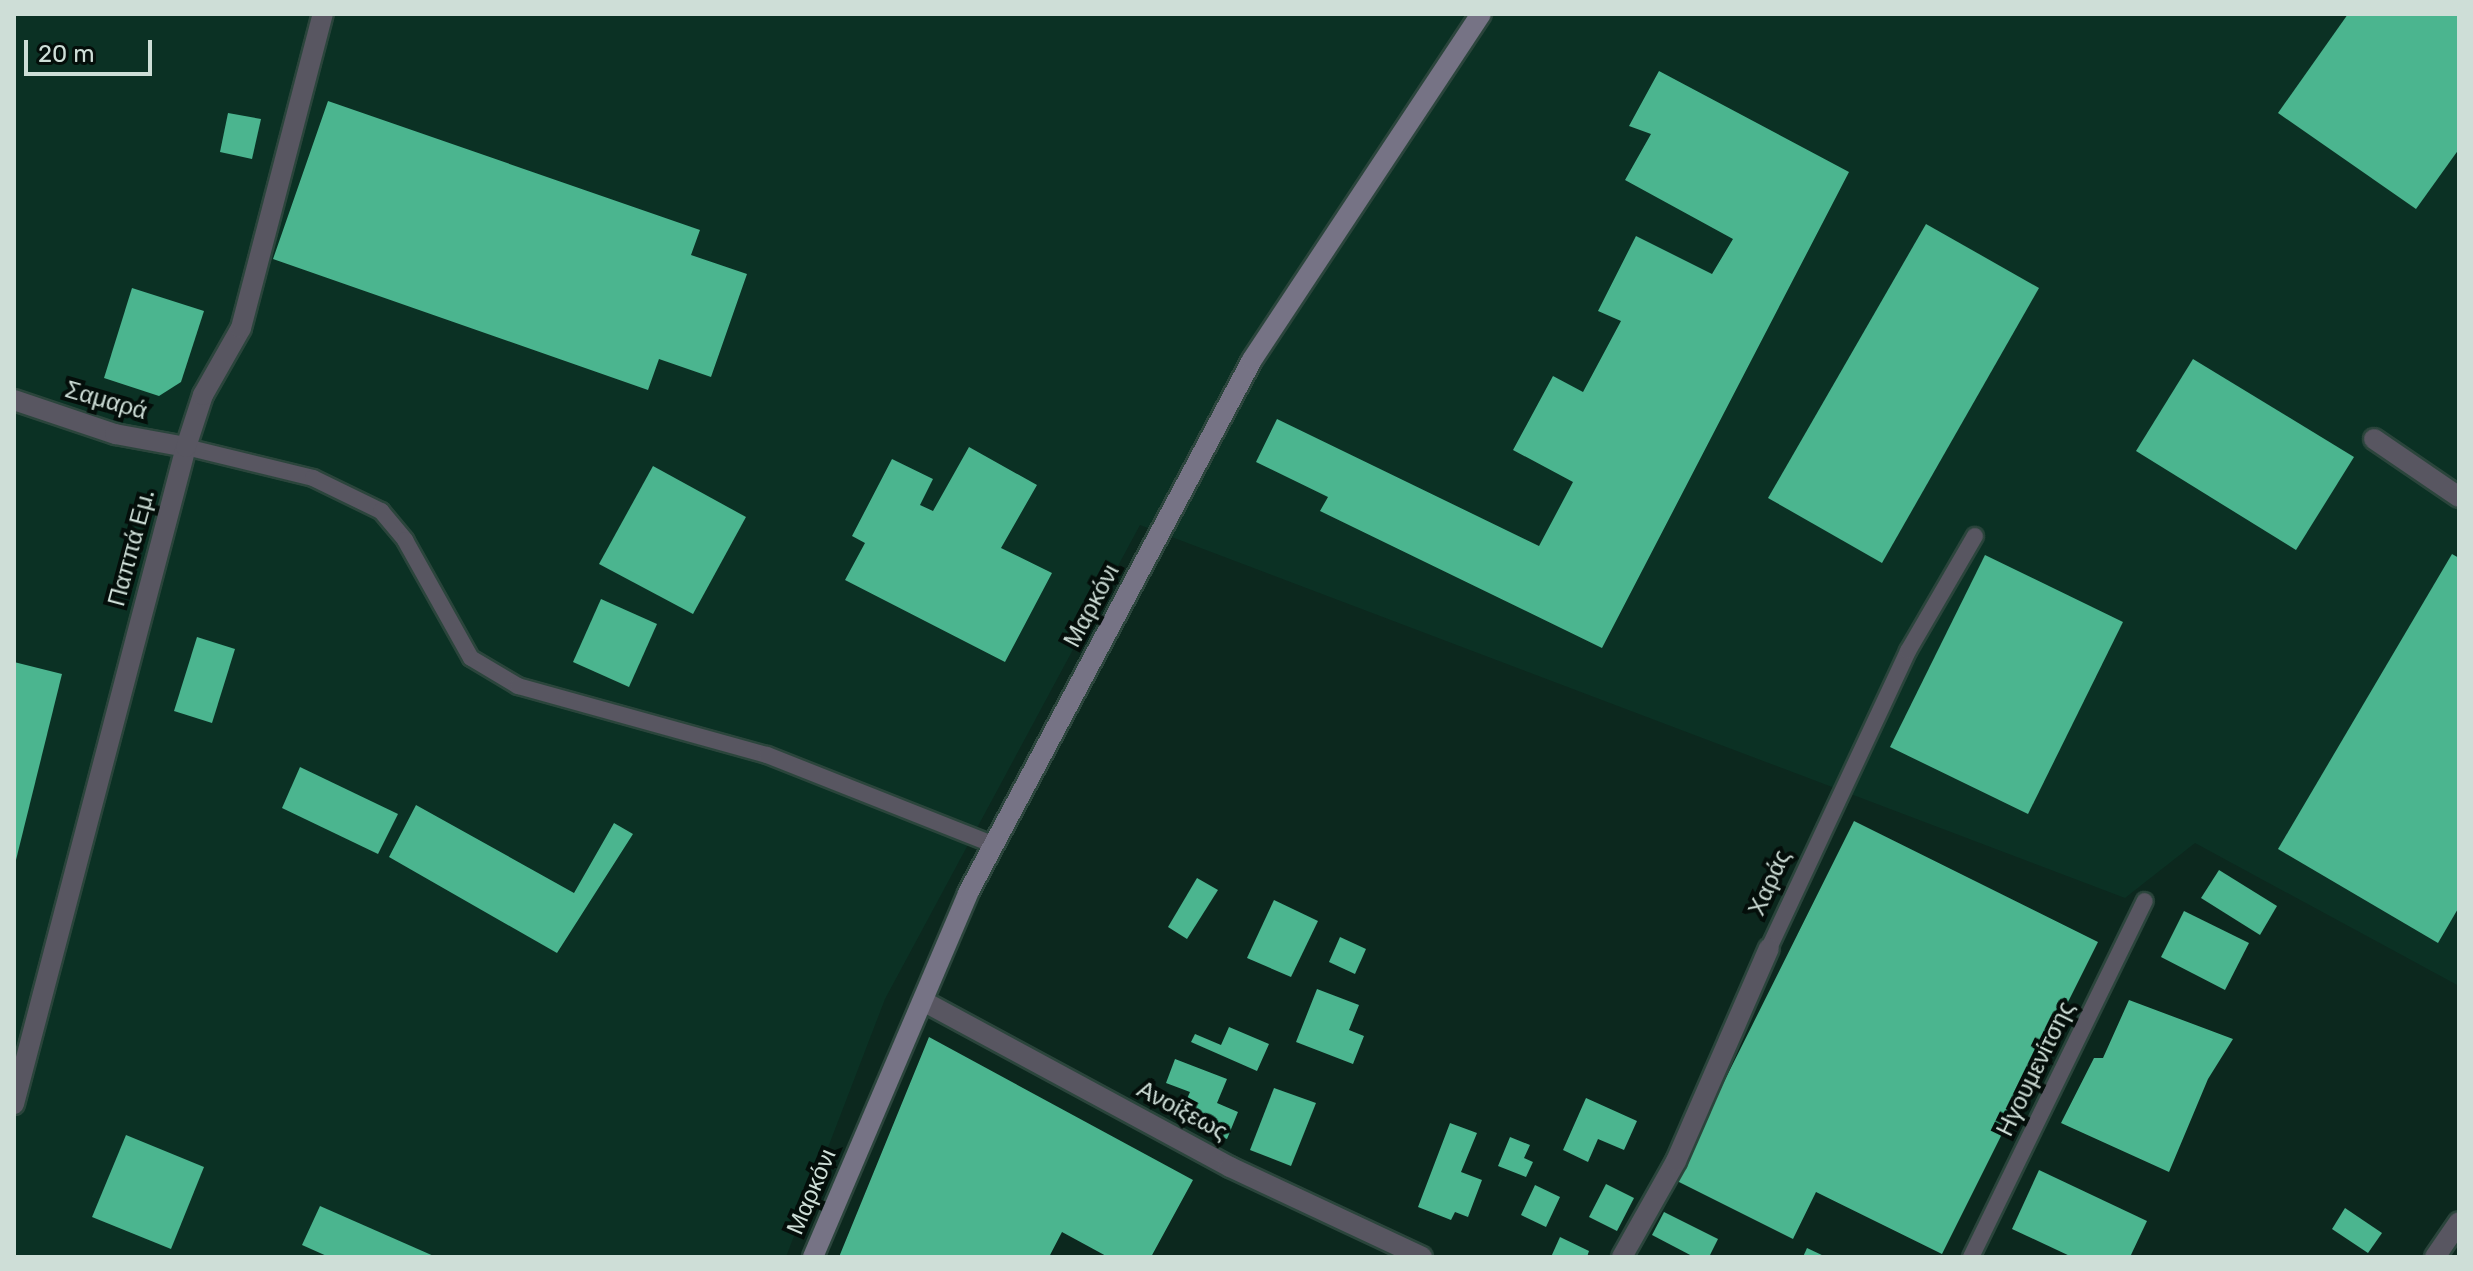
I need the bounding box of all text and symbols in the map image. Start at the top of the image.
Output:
scale bar [28,24,156,74]
text: 20 m [38,40,95,68]
street label: Σαμαρά [62,376,150,426]
street label: Παππά Εμ. [103,486,161,610]
street label: Μαρκόνι [1058,560,1126,652]
street label: Χαράς [1743,846,1797,920]
street label: Ηγουμενίτσης [1991,997,2081,1141]
street label: Ανοίξεως [1132,1075,1232,1147]
street label: Μαρκόνι [781,1145,843,1239]

